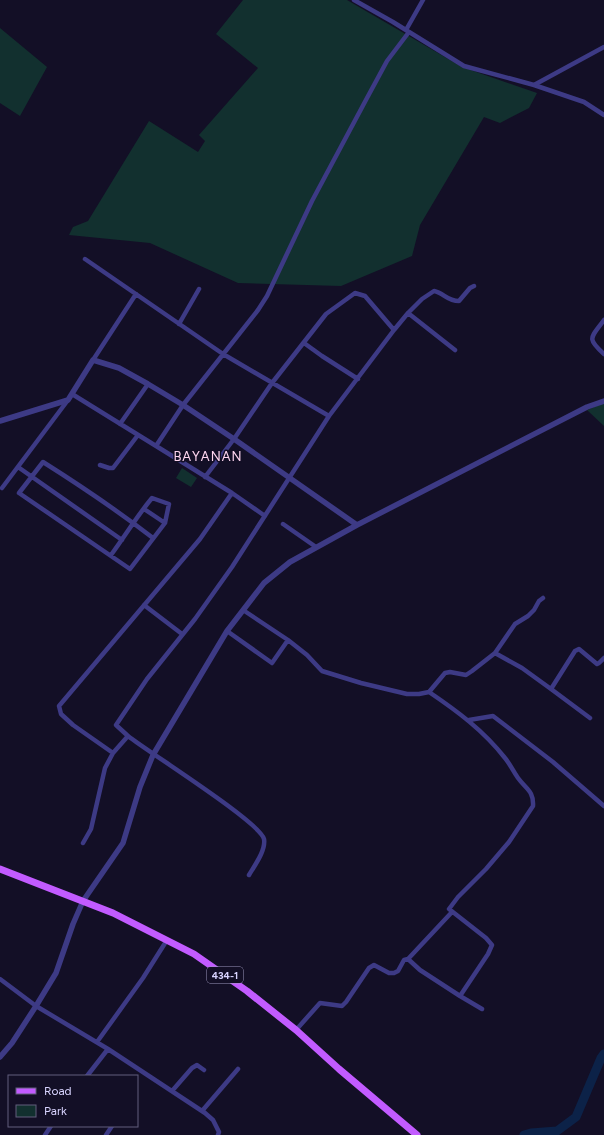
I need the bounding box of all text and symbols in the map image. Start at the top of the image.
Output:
district label: BAYANAN [173,449,243,464]
road number: 434-1 [207,967,243,983]
legend [8,1075,138,1127]
text: Road [44,1084,72,1098]
text: Park [44,1104,67,1118]

